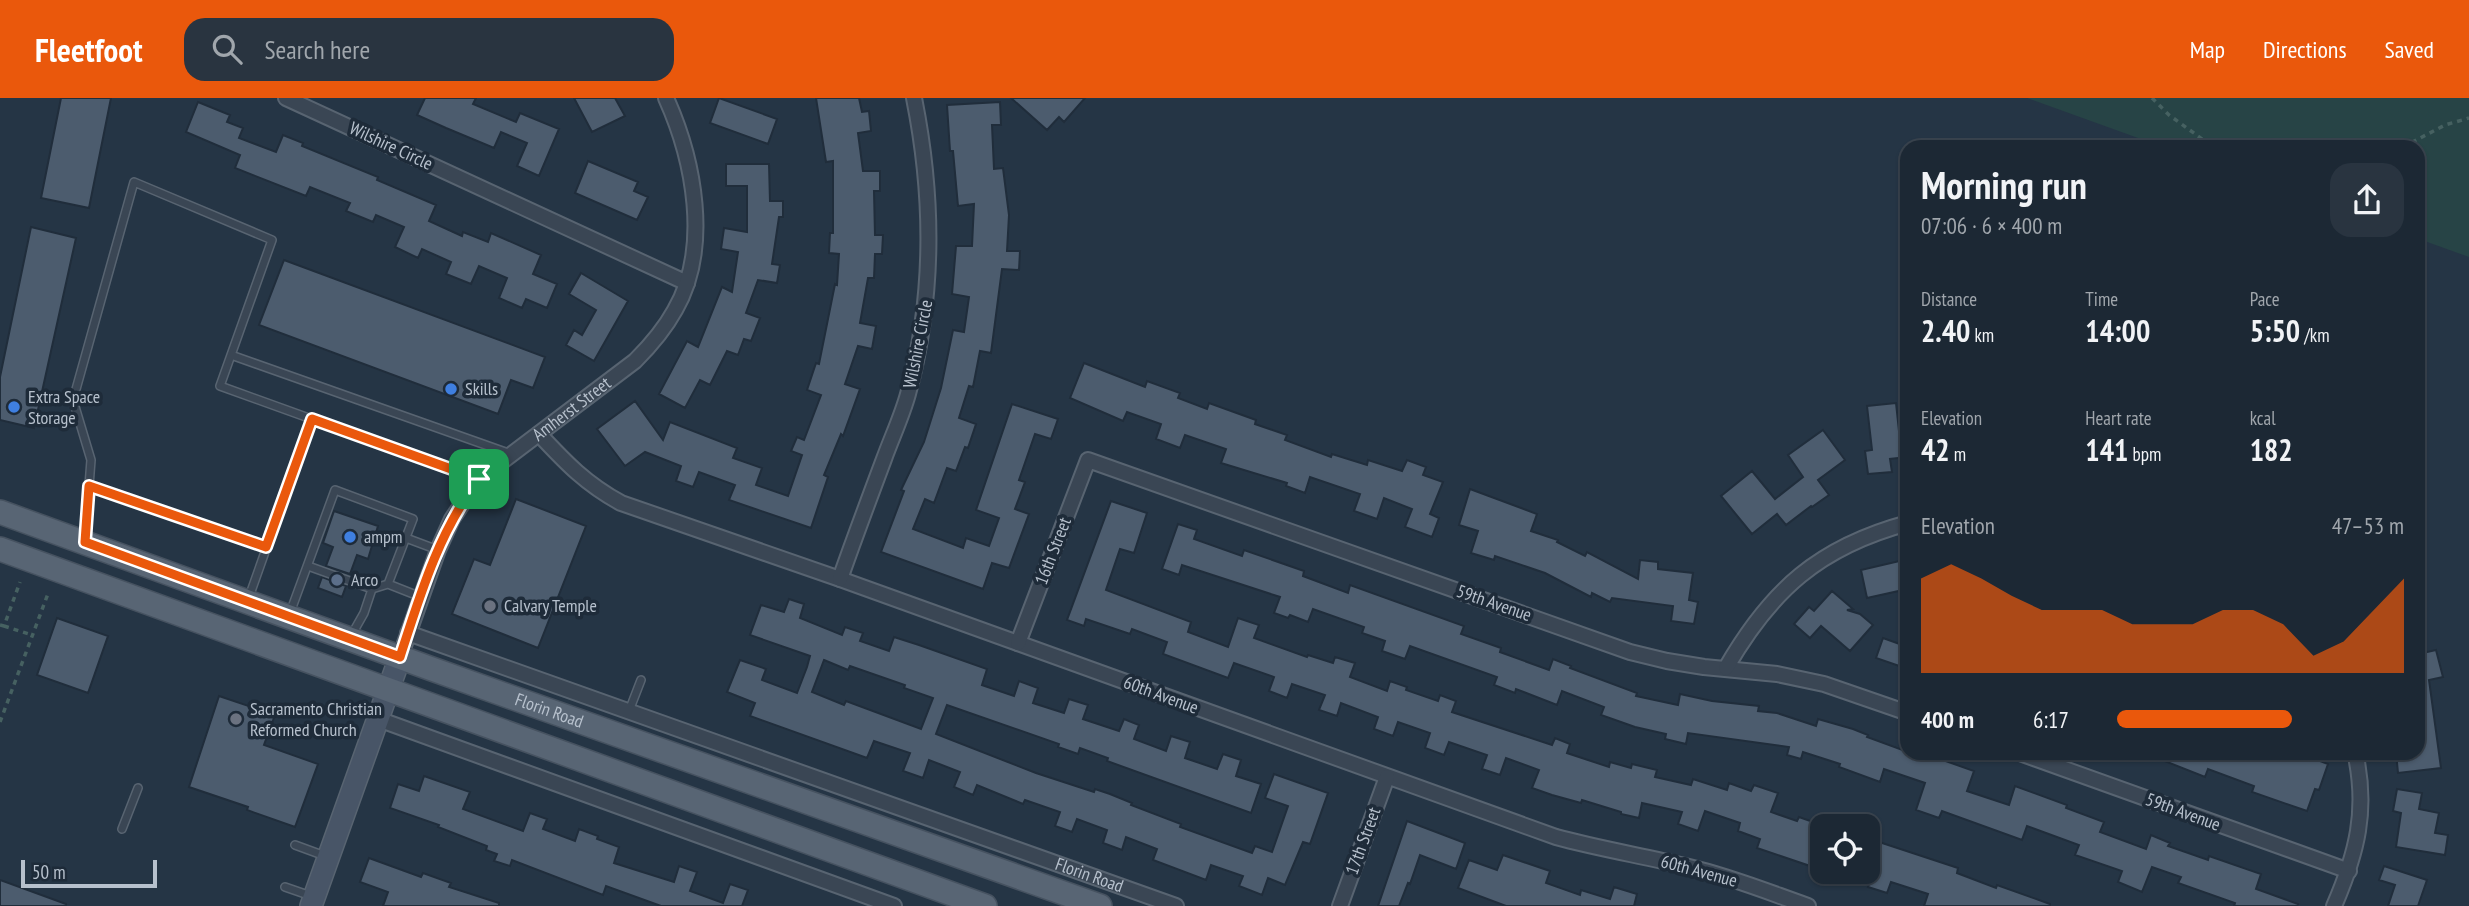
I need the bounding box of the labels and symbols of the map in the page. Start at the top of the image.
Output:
street label: Wilshire Circle [346,116,437,175]
street label: Wilshire Circle [898,298,937,390]
street label: Amherst Street [527,371,615,446]
place label: Skills [465,377,498,400]
marker: Skills [443,381,459,397]
place label: Extra Space Storage [28,385,100,429]
marker: Extra Space Storage [6,399,22,415]
pin [449,449,509,509]
street label: 16th Street [1029,514,1076,588]
place label: ampm [364,525,402,548]
marker: ampm [342,529,358,545]
place label: Arco [351,568,379,591]
marker: Arco [329,572,345,588]
street label: 59th Avenue [1454,579,1535,626]
place label: Calvary Temple [504,594,597,617]
marker: Calvary Temple [482,598,498,614]
street label: 60th Avenue [1121,670,1202,719]
street label: Florin Road [512,687,587,733]
place label: Sacramento Christian Reformed Church [250,697,382,741]
marker: Sacramento Christian Reformed Church [228,711,244,727]
street label: 59th Avenue [2143,787,2224,836]
street label: 17th Street [1340,804,1385,878]
street label: 60th Avenue [1659,849,1740,892]
street label: Florin Road [1052,852,1127,897]
scale bar [21,857,158,889]

